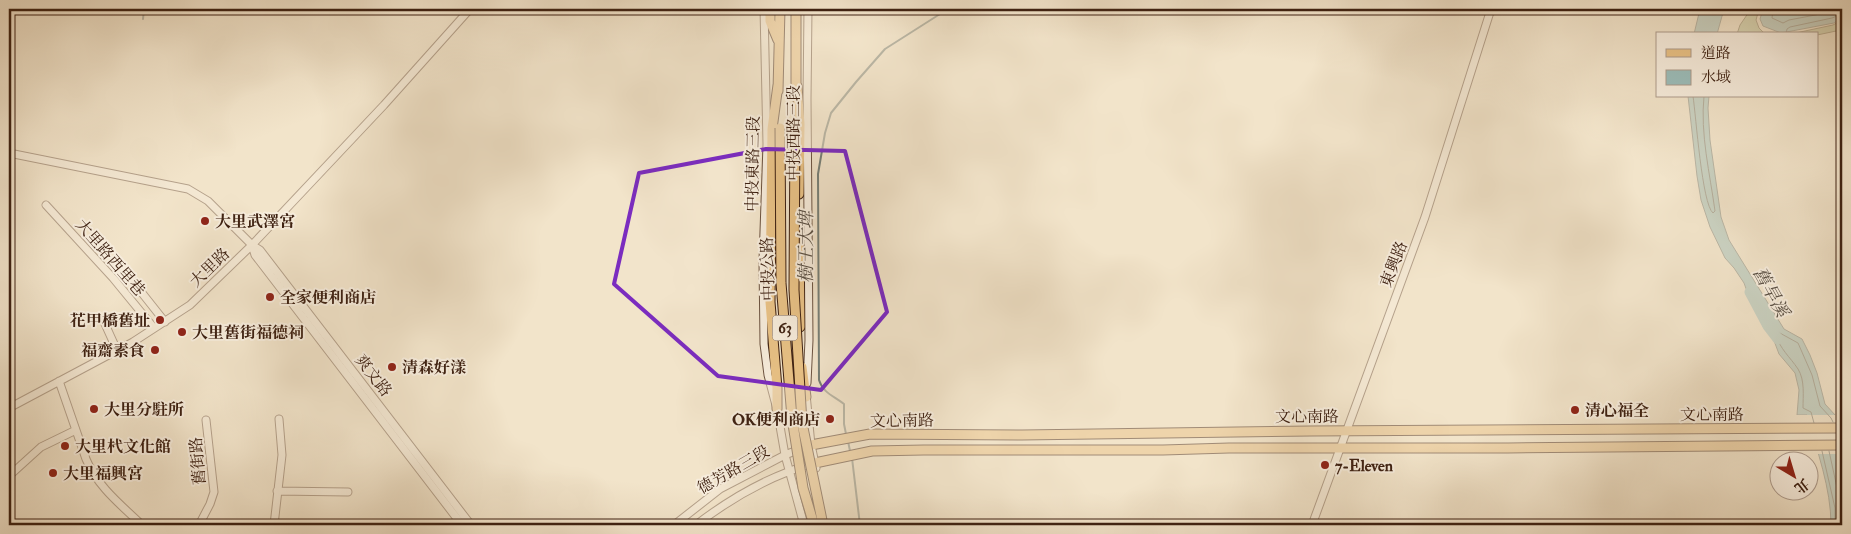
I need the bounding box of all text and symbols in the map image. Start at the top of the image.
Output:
legend [1656,32,1818,98]
text: 道路 [1701,44,1731,63]
text: 水域 [1701,68,1731,87]
street label: 中投西路三段 [784,85,804,181]
street label: 中投東路三段 [742,116,764,212]
water label: 樹王大埤 [795,209,818,283]
place label: 大里武澤宮 [215,212,295,232]
street label: 大里路西里巷 [71,215,149,300]
marker: 大里武澤宮 [199,215,211,227]
street label: 中投公路 [757,237,779,301]
street label: 東興路 [1376,238,1412,290]
street label: 大里路 [185,244,234,292]
water label: 舊旱溪 [1747,263,1795,323]
place label: 全家便利商店 [280,288,376,308]
marker: 全家便利商店 [264,291,276,303]
place label: 花甲橋舊址 [70,311,150,331]
marker: 花甲橋舊址 [154,314,166,326]
road number: 63 [772,316,798,340]
place label: 大里舊街福德祠 [192,323,304,343]
marker: 大里舊街福德祠 [176,326,188,338]
place label: 福齋素食 [81,341,145,361]
marker: 福齋素食 [149,344,161,356]
street label: 爽文路 [351,351,396,401]
place label: 清森好漾 [402,358,466,378]
marker: 清森好漾 [386,361,398,373]
place label: 大里分駐所 [104,400,184,420]
place label: 清心福全 [1585,401,1649,421]
marker: 大里分駐所 [88,403,100,415]
marker: 清心福全 [1569,404,1581,416]
street label: 文心南路 [1680,405,1744,425]
street label: 文心南路 [1275,407,1339,427]
place label: OK便利商店 [732,410,820,430]
street label: 文心南路 [870,410,934,432]
marker: OK便利商店 [824,413,836,425]
street label: 舊街路 [186,436,210,486]
place label: 大里杙文化館 [75,437,171,457]
marker: 大里杙文化館 [59,440,71,452]
street label: 德芳路三段 [694,441,773,499]
north arrow [1768,452,1818,502]
place label: 7-Eleven [1335,456,1394,476]
marker: 7-Eleven [1319,459,1331,471]
place label: 大里福興宮 [63,464,143,484]
marker: 大里福興宮 [47,467,59,479]
text: 北 [1791,475,1812,497]

